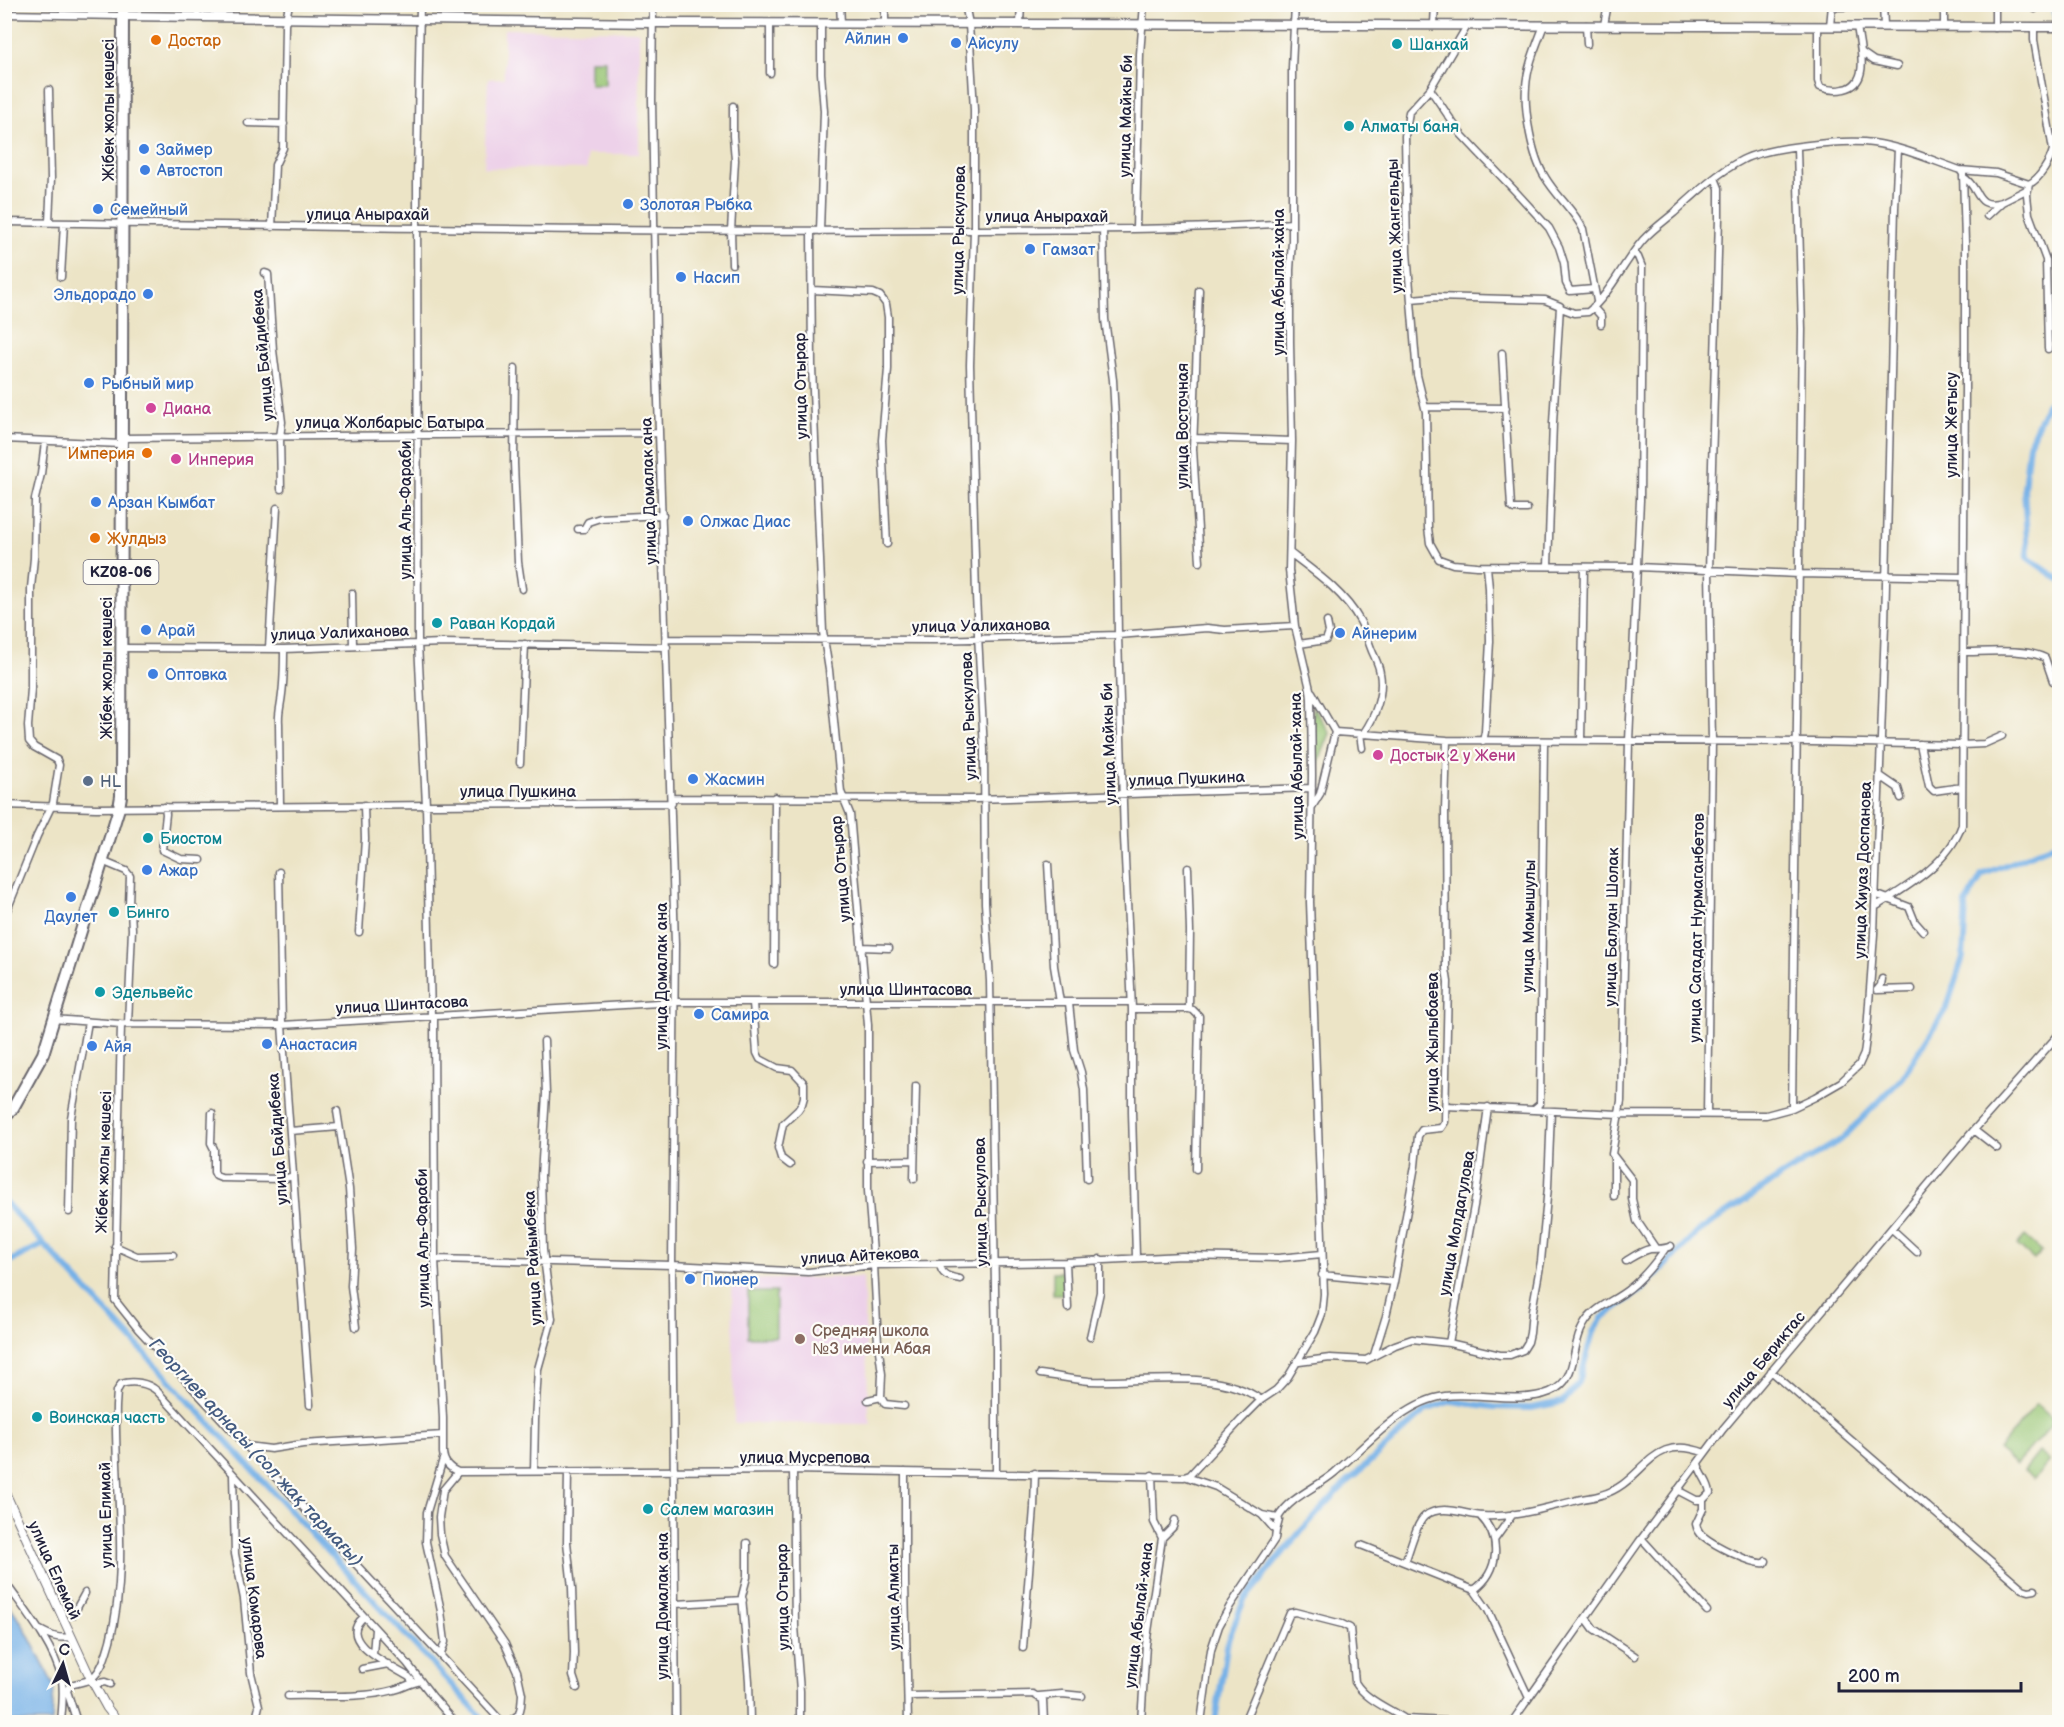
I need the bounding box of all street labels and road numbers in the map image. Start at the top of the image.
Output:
street label: Жібек жолы көшесі [100,39,119,181]
street label: улица Майкы би [1116,55,1137,177]
street label: улица Жангельды [1384,158,1407,294]
street label: улица Рыскулова [949,165,970,295]
street label: улица Анырахай [307,206,430,225]
street label: улица Анырахай [986,208,1109,227]
street label: улица Абылай-хана [1270,208,1289,356]
street label: улица Байдибека [248,288,279,422]
street label: улица Отырар [791,333,812,439]
street label: улица Восточная [1174,363,1193,489]
street label: улица Жетысу [1943,372,1962,478]
street label: улица Жолбарыс Батыра [296,414,485,433]
street label: улица Домалак ана [637,416,662,565]
street label: улица Аль-Фараби [397,440,416,580]
road number: KZ08-06 [84,560,158,584]
street label: Жібек жолы көшесі [98,597,117,739]
street label: улица Уалиханова [912,616,1051,637]
street label: улица Уалиханова [271,622,410,645]
street label: улица Рыскулова [958,651,981,781]
street label: улица Майкы би [1098,682,1121,806]
street label: улица Абылай-хана [1287,692,1308,840]
street label: улица Пушкина [1129,768,1246,791]
street label: улица Хиуаз Доспанова [1851,780,1876,959]
street label: улица Пушкина [460,783,577,802]
street label: улица Сагадат Нурмаганбетов [1686,813,1709,1043]
street label: улица Отырар [827,815,856,923]
street label: улица Балуан Шолак [1602,847,1623,1007]
street label: улица Момышулы [1519,860,1540,993]
street label: улица Домалак ана [653,902,672,1050]
street label: улица Жылыбаева [1424,972,1443,1112]
street label: улица Шинтасова [840,981,973,1000]
street label: улица Шинтасова [335,993,469,1018]
street label: улица Байдибека [264,1072,293,1206]
street label: Жібек жолы көшесі [93,1090,116,1234]
street label: улица Рыскулова [971,1137,992,1267]
street label: улица Молдагулова [1435,1149,1480,1297]
street label: улица Аль-Фараби [413,1168,434,1308]
street label: улица Райымбека [520,1190,547,1326]
street label: улица Айтекова [801,1244,920,1269]
street label: улица Бериктас [1718,1308,1810,1412]
street label: улица Мусрепова [740,1449,871,1468]
street label: улица Елимай [96,1462,117,1568]
street label: улица Елемай [23,1518,84,1623]
street label: улица Домалак ана [654,1532,673,1680]
street label: улица Комарова [237,1536,270,1661]
street label: улица Абылай-хана [1121,1540,1158,1689]
street label: улица Отырар [773,1544,794,1650]
street label: улица Алматы [884,1544,905,1650]

